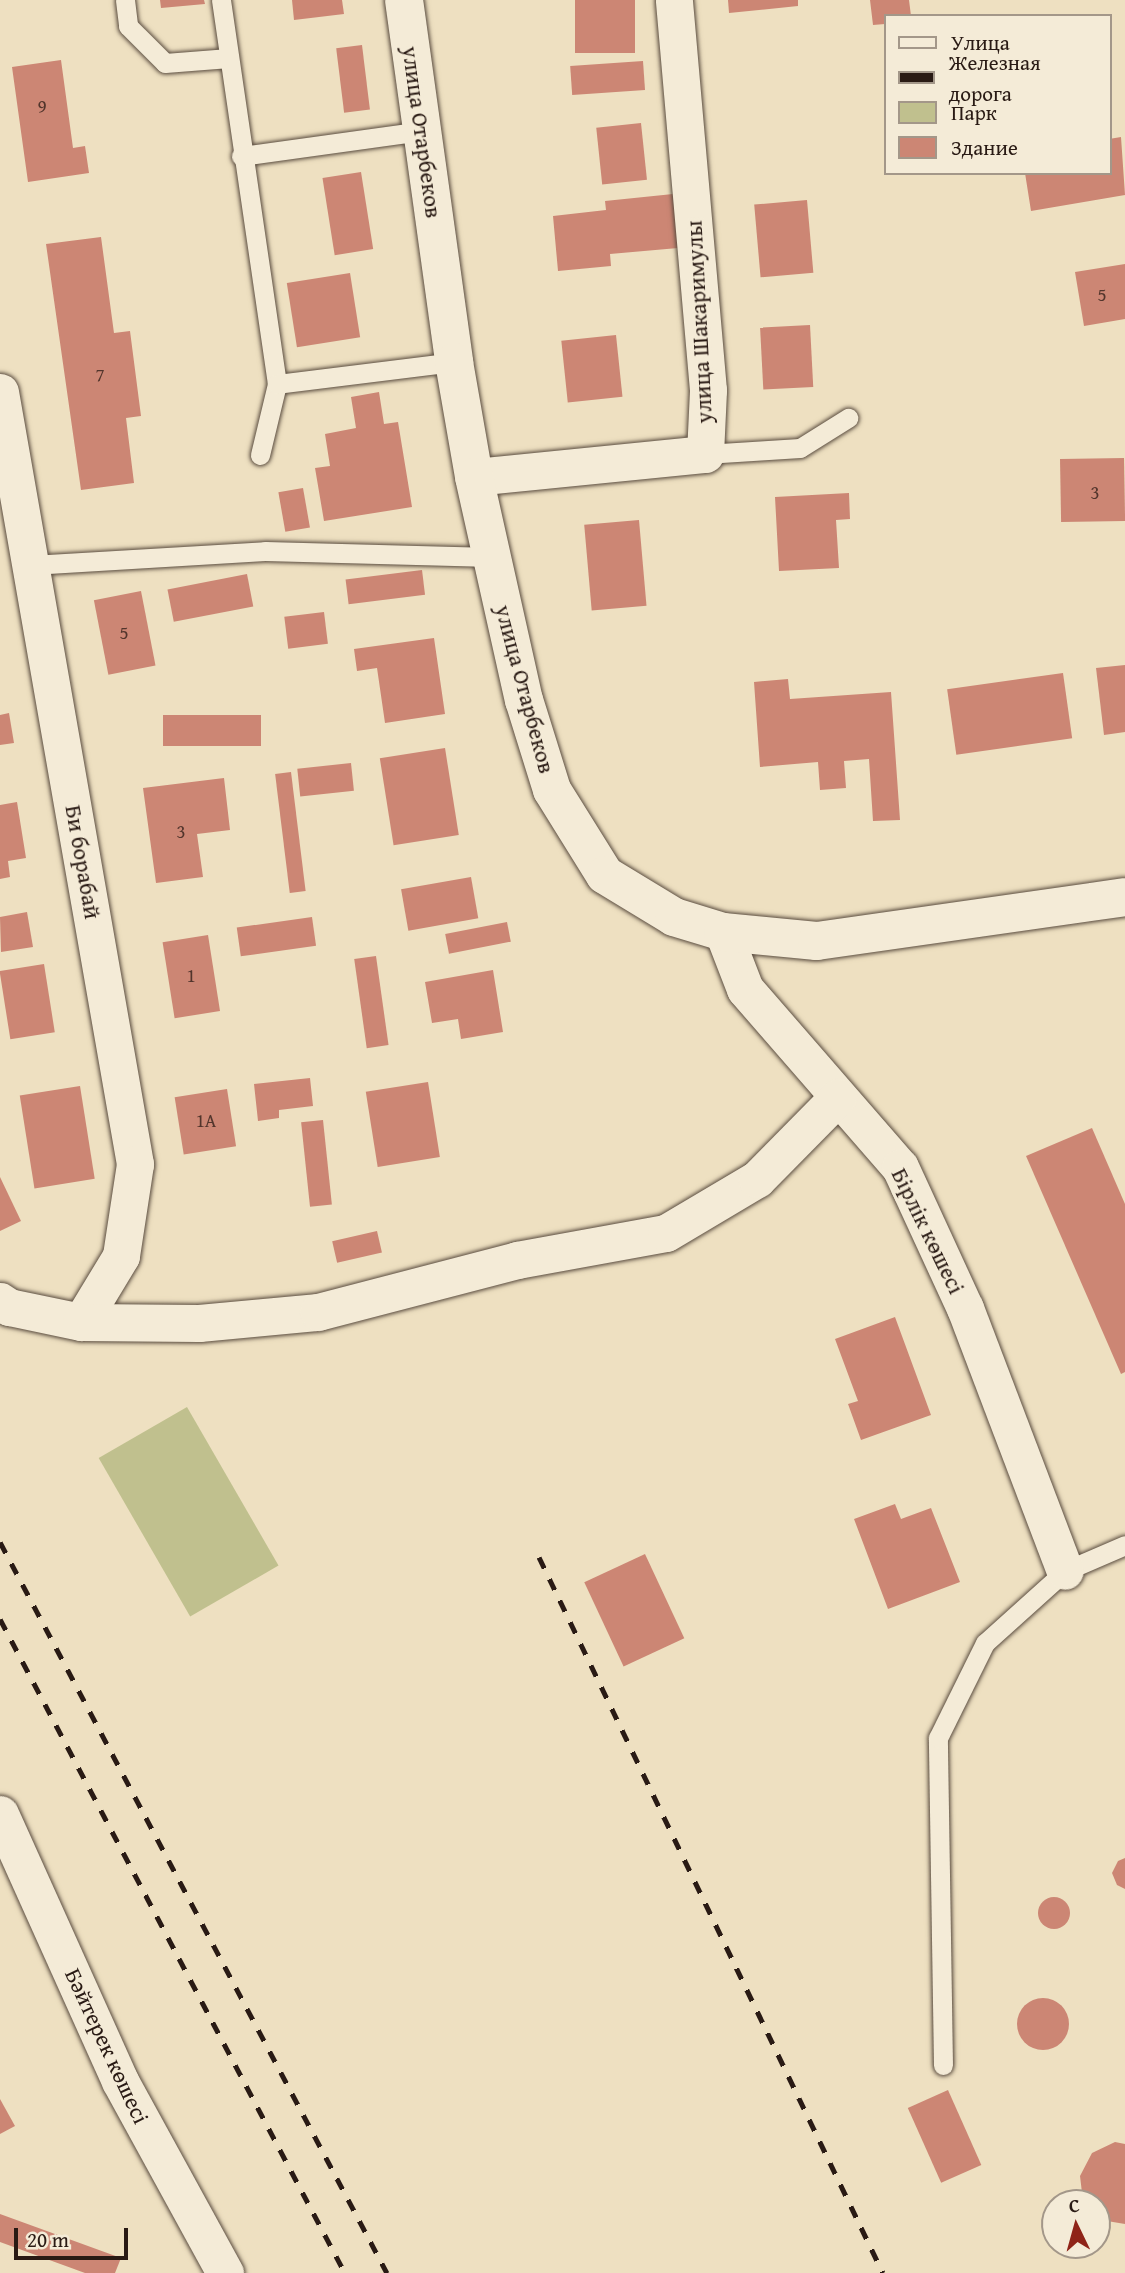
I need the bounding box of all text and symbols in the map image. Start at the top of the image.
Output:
legend [884,14,1111,175]
text: Улица [951,27,1010,58]
street label: улица Отарбеков [396,44,448,220]
text: Железная дорога [949,47,1041,109]
house number: 9 [37,96,47,118]
text: Парк [951,97,997,128]
text: Здание [951,132,1018,163]
street label: улица Шакаримулы [680,220,718,424]
house number: 5 [1097,284,1107,306]
house number: 7 [95,364,105,386]
house number: 3 [1090,482,1100,504]
street label: улица Отарбеков [489,602,561,776]
house number: 5 [119,622,129,644]
street label: Би борабай [59,803,107,921]
house number: 3 [176,821,186,843]
house number: 1 [186,965,196,987]
house number: 1А [196,1110,216,1132]
street label: Бірлік көшесі [886,1163,970,1299]
street label: Бәйтерек көшесі [59,1964,155,2128]
north arrow [1041,2189,1111,2259]
text: С [1068,2191,1081,2219]
scale bar [18,2214,131,2258]
text: 20 m [27,2224,69,2255]

